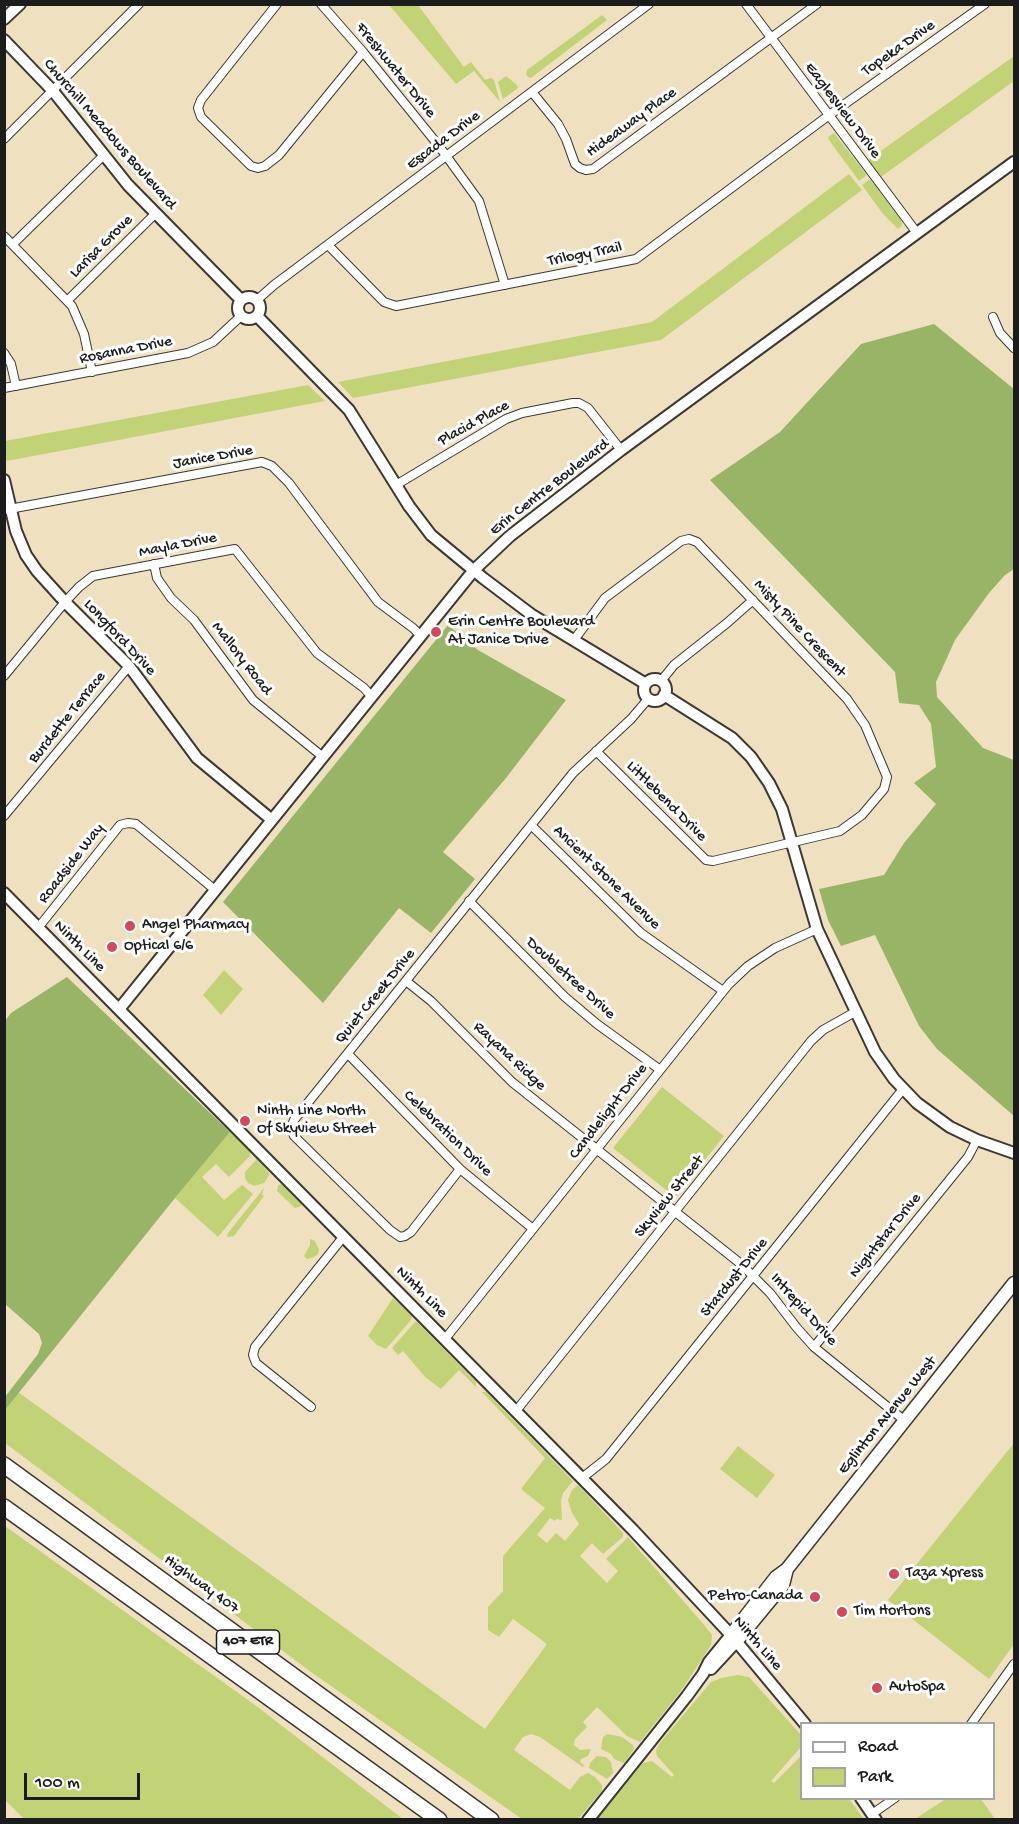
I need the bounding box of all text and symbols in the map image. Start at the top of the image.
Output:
street label: Topeka Drive [859,17,939,81]
street label: Freshwater Drive [351,19,439,123]
street label: Churchill Meadows Boulevard [38,56,180,214]
street label: Eaglesview Drive [800,59,884,163]
street label: Hideaway Place [583,84,681,162]
street label: Escada Drive [403,107,485,175]
street label: Larisa Grove [66,211,138,283]
street label: Trilogy Trail [546,238,624,272]
street label: Rosanna Drive [78,333,174,369]
street label: Placid Place [435,397,513,451]
street label: Erin Centre Boulevard [487,435,613,541]
street label: Janice Drive [172,442,254,474]
street label: Mayla Drive [137,529,219,563]
street label: Misty Pine Crescent [749,576,849,682]
street label: Longford Drive [79,596,159,680]
place label: Erin Centre Boulevard At Janice Drive [448,613,594,651]
street label: Mallory Road [206,619,276,699]
marker: Erin Centre Boulevard At Janice Drive [429,625,443,639]
street label: Burdette Terrace [25,668,111,768]
street label: Littlebend Drive [622,758,710,846]
street label: Roadside Way [35,820,109,908]
street label: Ancient Stone Avenue [548,822,664,934]
place label: Angel Pharmacy [142,916,249,936]
street label: Ninth Line [49,917,109,977]
marker: Angel Pharmacy [123,919,137,933]
street label: Doubletree Drive [521,934,619,1024]
place label: Optical 6/6 [124,937,193,957]
marker: Optical 6/6 [105,940,119,954]
street label: Quiet Creek Drive [332,946,420,1048]
street label: Rayana Ridge [468,1018,550,1096]
street label: Candlelight Drive [566,1060,652,1164]
street label: Celebration Drive [399,1087,495,1181]
place label: Ninth Line North Of Skyview Street [257,1102,375,1140]
marker: Ninth Line North Of Skyview Street [238,1114,252,1128]
street label: Skyview Street [631,1152,709,1242]
street label: Nightstar Drive [846,1190,926,1282]
street label: Stardust Drive [697,1234,773,1322]
street label: Ninth Line [391,1263,451,1323]
street label: Intrepid Drive [765,1270,841,1350]
street label: Eglinton Avenue West [835,1353,941,1479]
street label: Highway 407 [160,1551,242,1619]
place label: Taza Xpress [906,1564,983,1584]
marker: Taza Xpress [887,1567,901,1581]
place label: Petro-Canada [708,1587,803,1607]
marker: Petro-Canada [808,1590,822,1604]
place label: Tim Hortons [854,1602,930,1622]
marker: Tim Hortons [835,1605,849,1619]
street label: Ninth Line [728,1613,786,1675]
road number: 407 ETR [216,1630,280,1654]
place label: AutoSpa [889,1678,945,1698]
marker: AutoSpa [870,1681,884,1695]
legend [800,1722,995,1800]
text: Road [858,1737,897,1758]
scale bar [27,1761,142,1799]
text: Park [858,1767,892,1788]
text: 100 m [35,1773,80,1794]

